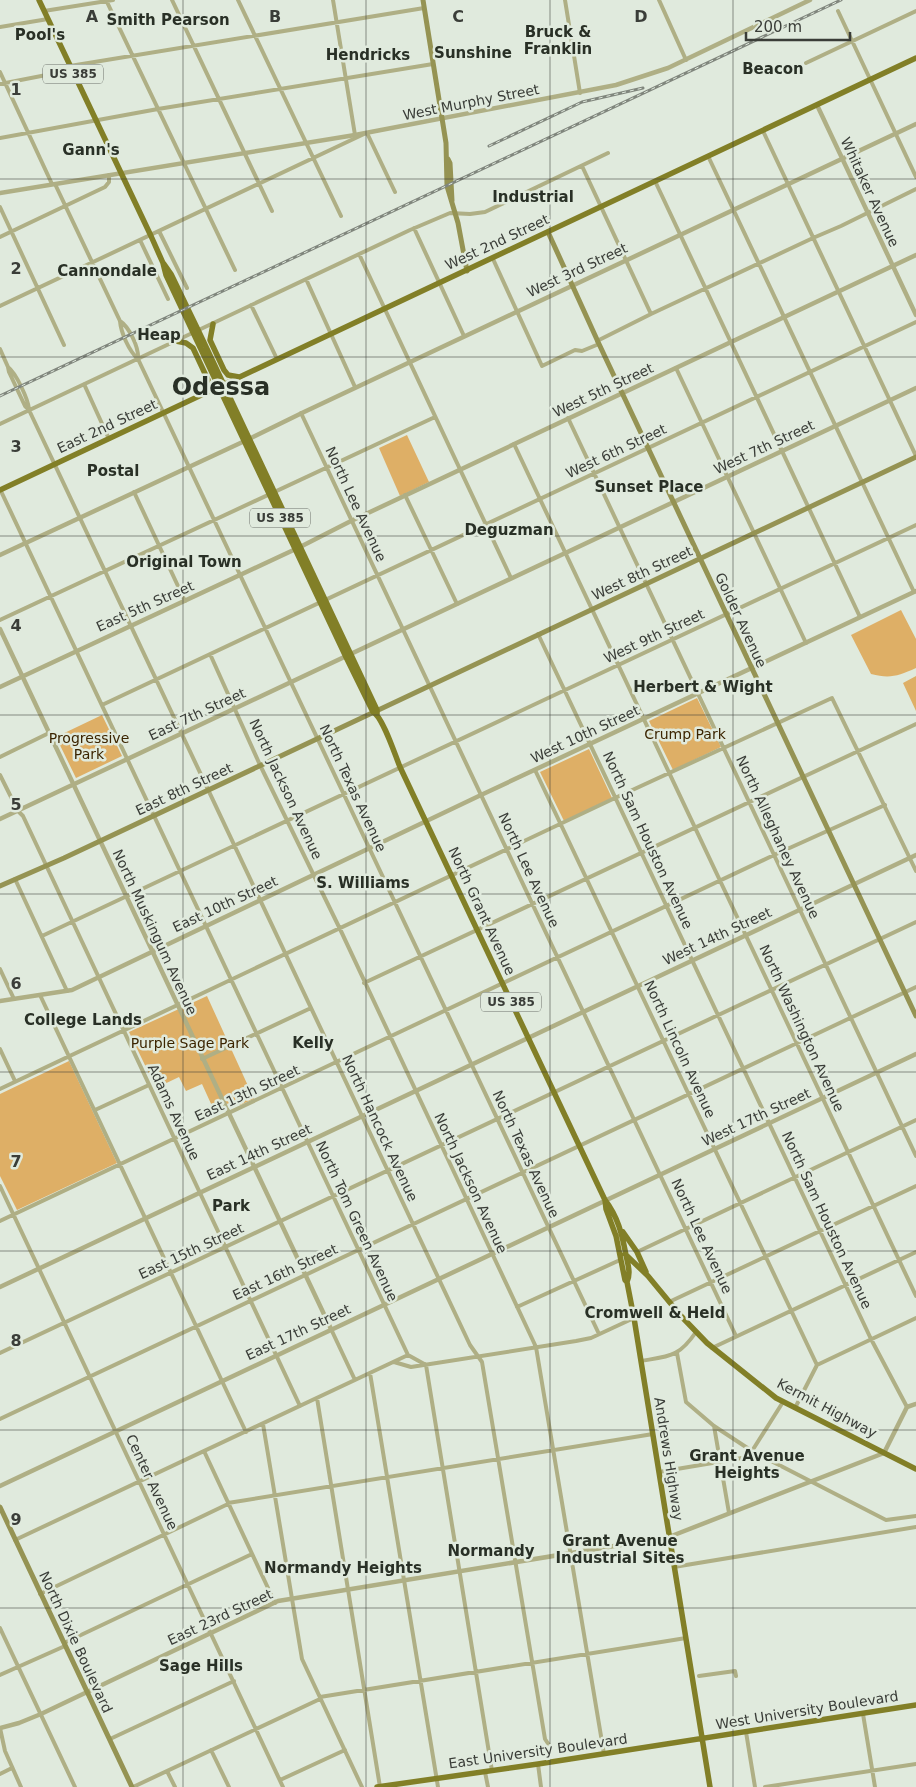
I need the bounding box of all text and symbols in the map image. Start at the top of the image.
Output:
text: A [86,7,99,26]
text: B [269,7,281,26]
text: C [452,7,464,26]
text: D [634,7,648,26]
scale bar [746,10,850,42]
district label: Smith Pearson [106,11,230,29]
text: 200 m [754,18,802,36]
district label: Bruck & Franklin [524,23,592,58]
district label: Pool's [15,26,65,44]
district label: Sunshine [434,44,512,62]
district label: Hendricks [326,46,410,64]
district label: Beacon [742,60,804,78]
road number: US 385 [43,64,103,84]
text: 1 [10,80,22,99]
street label: West Murphy Street [401,81,541,123]
street label: Whitaker Avenue [838,135,902,249]
district label: Gann's [62,141,120,159]
district label: Industrial [492,188,574,206]
street label: West 2nd Street [443,211,552,273]
street label: West 3rd Street [524,239,630,300]
text: 2 [10,259,22,278]
district label: Cannondale [57,262,157,280]
district label: Heap [137,326,181,344]
street label: West 5th Street [550,359,656,420]
district label: Odessa [172,373,270,401]
street label: East 2nd Street [55,396,160,456]
street label: West 7th Street [711,416,817,477]
street label: West 6th Street [563,420,669,481]
text: 3 [10,437,22,456]
street label: North Lee Avenue [322,444,390,564]
district label: Postal [87,462,139,480]
district label: Sunset Place [595,478,703,496]
road number: US 385 [250,508,310,528]
district label: Deguzman [464,521,554,539]
street label: West 8th Street [589,542,695,603]
district label: Original Town [126,553,242,571]
street label: Golder Avenue [712,570,770,670]
street label: East 5th Street [94,577,197,635]
street label: West 9th Street [601,605,707,666]
text: 4 [10,616,22,635]
district label: Herbert & Wight [633,678,773,696]
street label: East 7th Street [146,684,248,743]
street label: West 10th Street [528,702,642,766]
street label: North Jackson Avenue [246,716,326,862]
street label: North Texas Avenue [316,722,390,854]
park label: Crump Park [644,726,727,742]
park label: Progressive Park [49,730,129,762]
street label: North Sam Houston Avenue [600,749,696,931]
street label: North Alleghaney Avenue [733,753,823,921]
street label: East 8th Street [133,759,235,818]
text: 5 [10,795,22,814]
street label: North Lee Avenue [495,810,563,930]
street label: North Grant Avenue [445,844,519,978]
street label: North Muskingum Avenue [110,847,200,1017]
street label: East 10th Street [170,872,280,935]
district label: S. Williams [316,874,410,892]
street label: West 14th Street [660,904,774,968]
street label: North Washington Avenue [756,942,848,1114]
text: 6 [10,974,22,993]
street label: North Lincoln Avenue [641,978,719,1120]
road number: US 385 [481,992,541,1012]
district label: College Lands [24,1011,142,1029]
district label: Kelly [292,1034,334,1052]
park label: Purple Sage Park [131,1035,250,1051]
street label: North Hancock Avenue [339,1052,421,1204]
street label: Adams Avenue [145,1061,203,1163]
street label: East 13th Street [192,1061,302,1124]
street label: West 17th Street [699,1085,813,1149]
street label: North Texas Avenue [489,1088,563,1220]
street label: North Jackson Avenue [431,1110,511,1256]
street label: East 14th Street [204,1120,314,1183]
street label: North Sam Houston Avenue [779,1129,875,1311]
street label: North Tom Green Avenue [313,1138,401,1304]
text: 7 [10,1152,22,1171]
street label: North Lee Avenue [668,1176,736,1296]
district label: Park [212,1197,251,1215]
street label: East 15th Street [136,1219,246,1282]
street label: East 16th Street [230,1240,340,1303]
street label: East 17th Street [243,1300,353,1363]
district label: Cromwell & Held [585,1304,725,1322]
text: 8 [10,1331,22,1350]
street label: Kermit Highway [774,1375,880,1441]
street label: Andrews Highway [651,1396,687,1522]
street label: Center Avenue [123,1432,181,1532]
district label: Grant Avenue Heights [689,1447,805,1482]
text: 9 [10,1510,22,1529]
district label: Grant Avenue Industrial Sites [555,1532,685,1567]
district label: Normandy [447,1542,535,1560]
district label: Normandy Heights [264,1559,422,1577]
street label: North Dixie Boulevard [36,1569,116,1715]
street label: East 23rd Street [165,1585,275,1648]
district label: Sage Hills [159,1657,243,1675]
street label: West University Boulevard [715,1688,899,1732]
street label: East University Boulevard [447,1731,629,1771]

